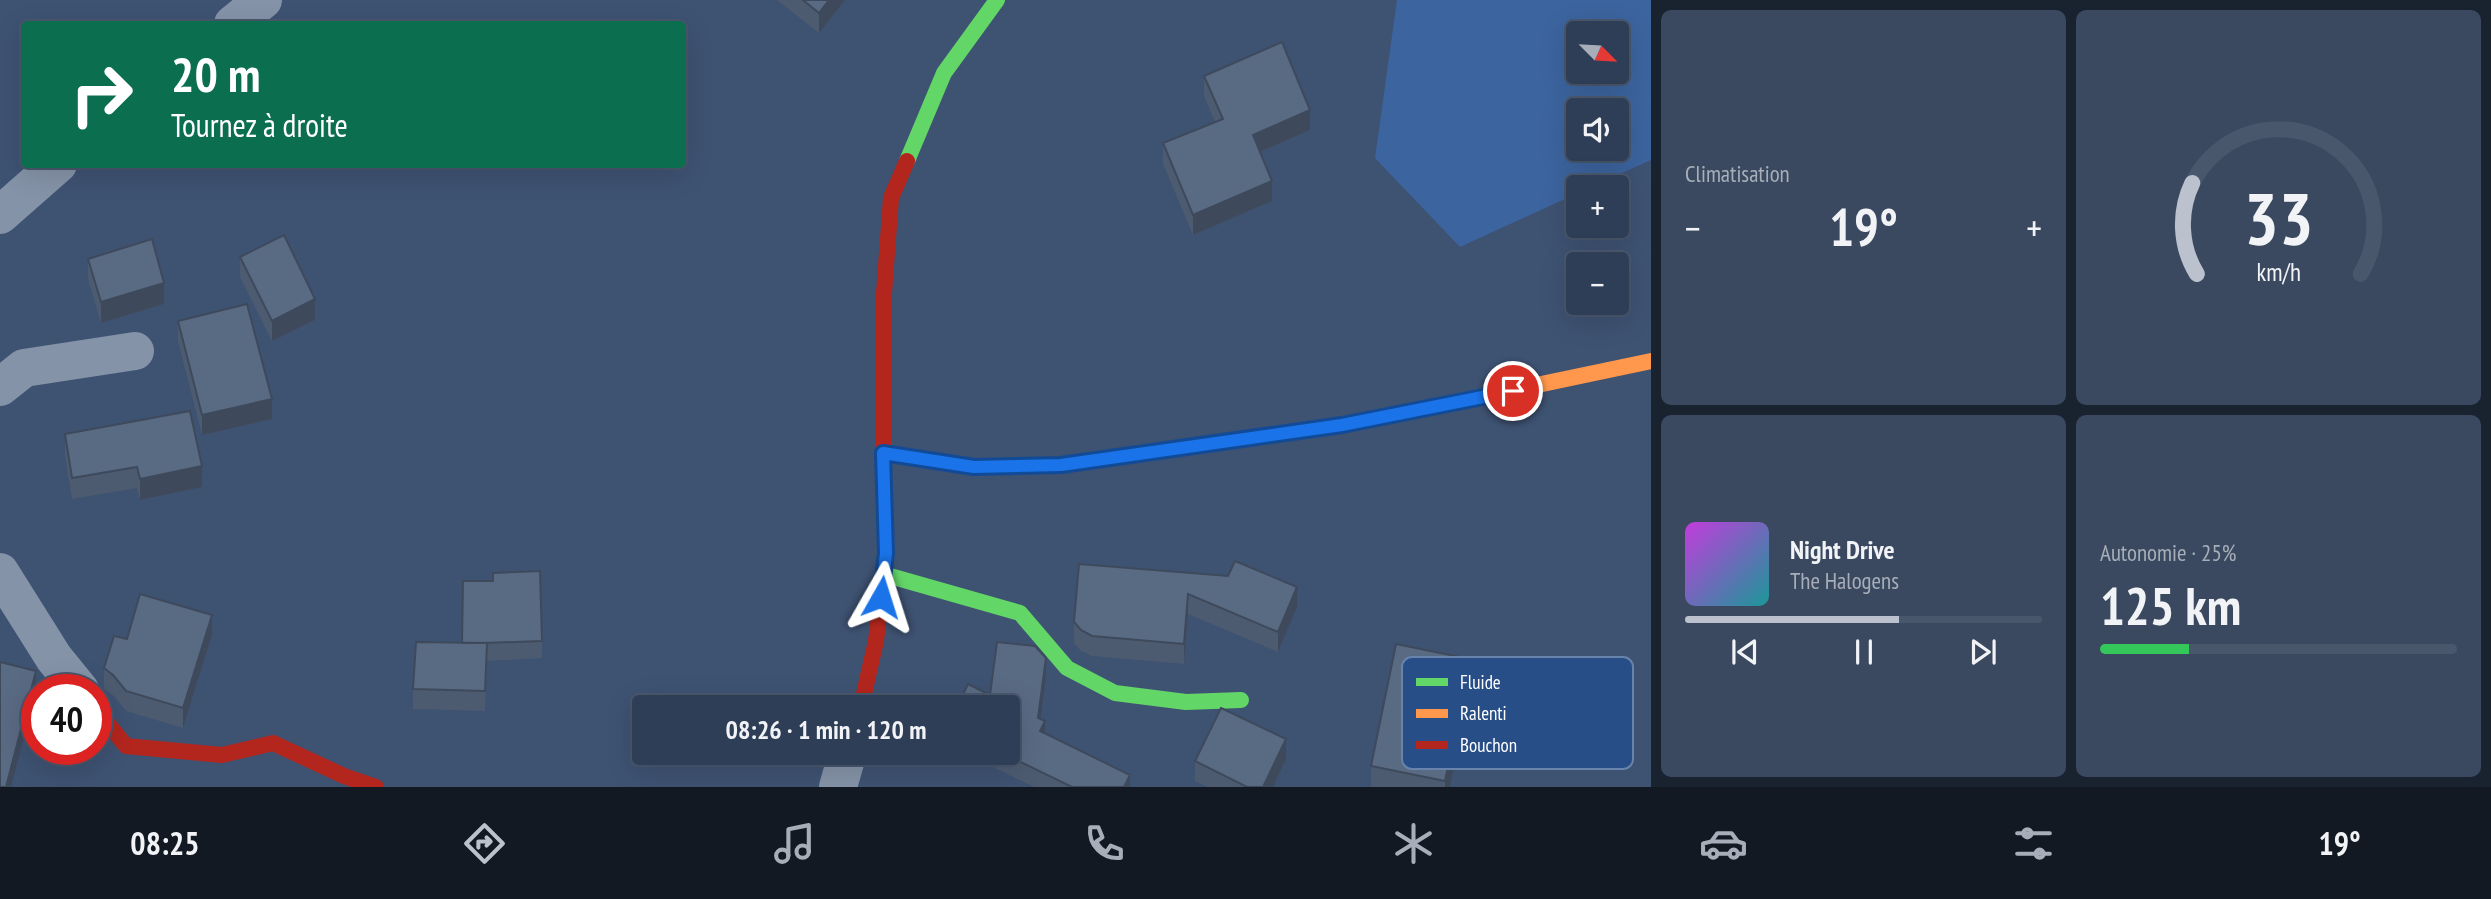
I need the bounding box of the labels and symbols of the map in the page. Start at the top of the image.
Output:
north arrow [1566,21,1629,84]
pin [1483,361,1543,421]
position arrow [844,560,918,634]
legend [1402,657,1633,769]
text: Fluide [1460,670,1501,694]
speed limit sign: 40 [21,674,112,765]
text: Ralenti [1460,701,1507,725]
text: Bouchon [1460,733,1517,757]

